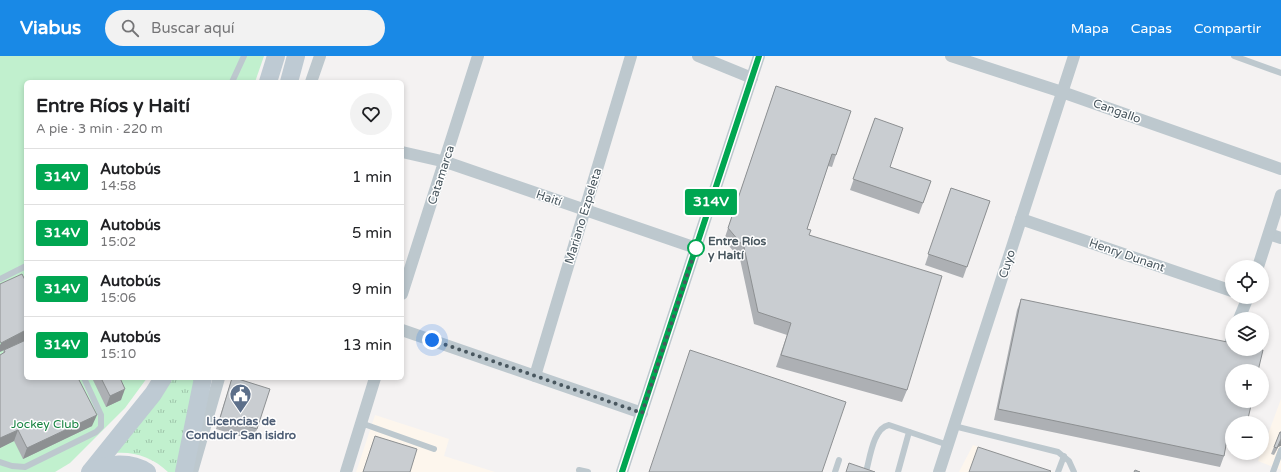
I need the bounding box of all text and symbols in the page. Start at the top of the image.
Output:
search box [105,10,385,46]
text: Viabus [20,17,81,39]
icon: search [119,17,141,39]
text: Buscar aquí [151,19,235,37]
text: Mapa [1071,20,1109,37]
text: Capas [1131,20,1172,37]
text: Compartir [1194,20,1261,37]
button: heart [350,93,392,135]
text: Entre Ríos y Haití [36,95,190,117]
street label: Cangallo [1091,96,1143,126]
text: A pie · 3 min · 220 m [36,121,163,137]
street label: Catamarca [425,144,457,206]
text: Autobús [100,160,161,178]
street label: Mariano Ezpeleta [562,166,604,266]
text: 314V [44,168,80,185]
text: 1 min [352,168,392,186]
text: 14:58 [100,178,136,194]
street label: Haití [534,187,564,209]
line badge: 314V [683,189,739,215]
text: 314V [693,193,729,210]
text: Autobús [100,216,161,234]
text: 314V [44,224,80,241]
text: 5 min [352,224,392,242]
text: 15:02 [100,234,136,250]
place label: Entre Ríos y Haití [708,234,766,263]
street label: Henry Dunant [1087,235,1167,275]
marker: Entre Ríos y Haití [687,239,705,257]
street label: Cuyo [996,248,1018,280]
map controls [1225,260,1269,460]
button: locate [1225,260,1269,304]
text: Autobús [100,272,161,290]
text: 314V [44,280,80,297]
text: 9 min [352,280,392,298]
text: 15:06 [100,290,136,306]
button: layers [1225,312,1269,356]
text: Autobús [100,328,161,346]
your location [422,330,442,350]
text: 314V [44,336,80,353]
text: 13 min [343,336,392,354]
text: 15:10 [100,346,136,362]
button: + [1225,364,1269,408]
public building icon: Licencias de Conducir San isidro [228,381,254,414]
place label: Licencias de Conducir San isidro [186,414,296,442]
button: − [1225,416,1269,460]
park label: Jockey Club [11,417,79,431]

